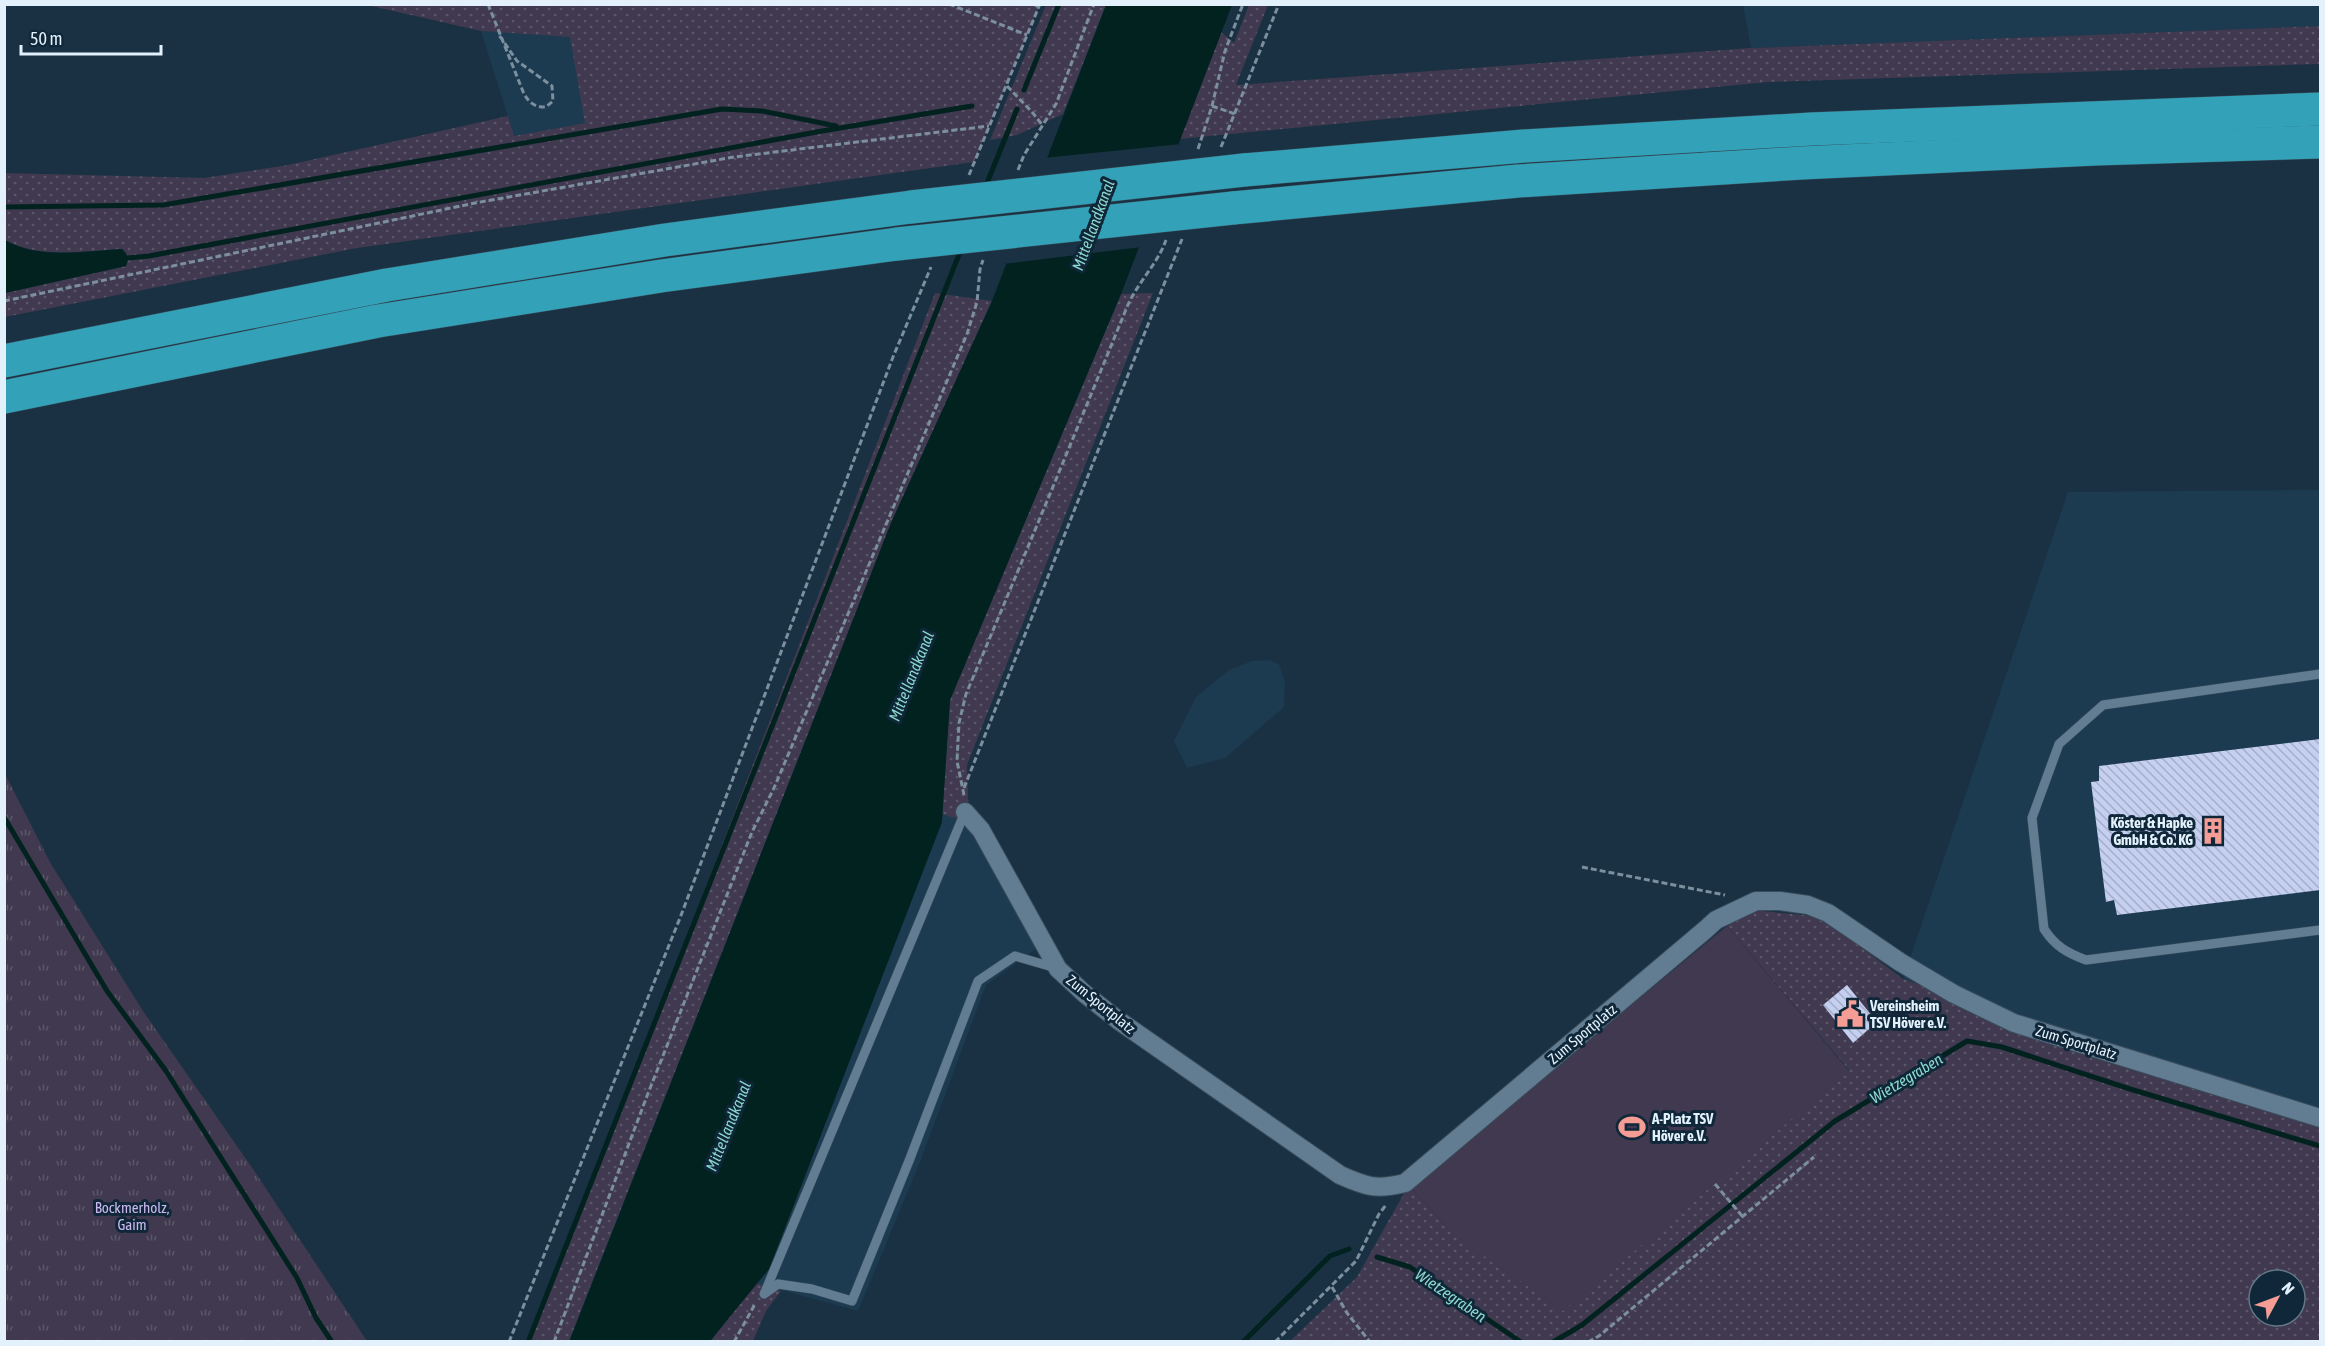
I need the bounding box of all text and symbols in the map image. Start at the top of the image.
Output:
scale bar [21,18,160,56]
text: 50 m [30,28,62,49]
water label: Mittellandkanal [1068,177,1118,273]
water label: Mittellandkanal [885,628,937,724]
place label: Köster & Hapke GmbH & Co. KG [2110,814,2193,848]
building icon: Köster & Hapke GmbH & Co. KG [2198,816,2228,846]
street label: Zum Sportplatz [1063,971,1139,1037]
place label: Vereinsheim TSV Höver e.V. [1869,997,1946,1031]
public building icon: Vereinsheim TSV Höver e.V. [1835,999,1865,1029]
street label: Zum Sportplatz [1544,1000,1620,1067]
street label: Zum Sportplatz [2033,1022,2119,1063]
water label: Wietzegraben [1866,1049,1946,1108]
water label: Mittellandkanal [702,1078,754,1174]
place label: A-Platz TSV Höver e.V. [1651,1110,1714,1144]
sports icon: A-Platz TSV Höver e.V. [1617,1112,1647,1142]
park label: Bockmerholz, Gaim [95,1199,170,1233]
water label: Wietzegraben [1412,1265,1490,1326]
north arrow [2247,1268,2307,1328]
text: N [2278,1279,2298,1298]

